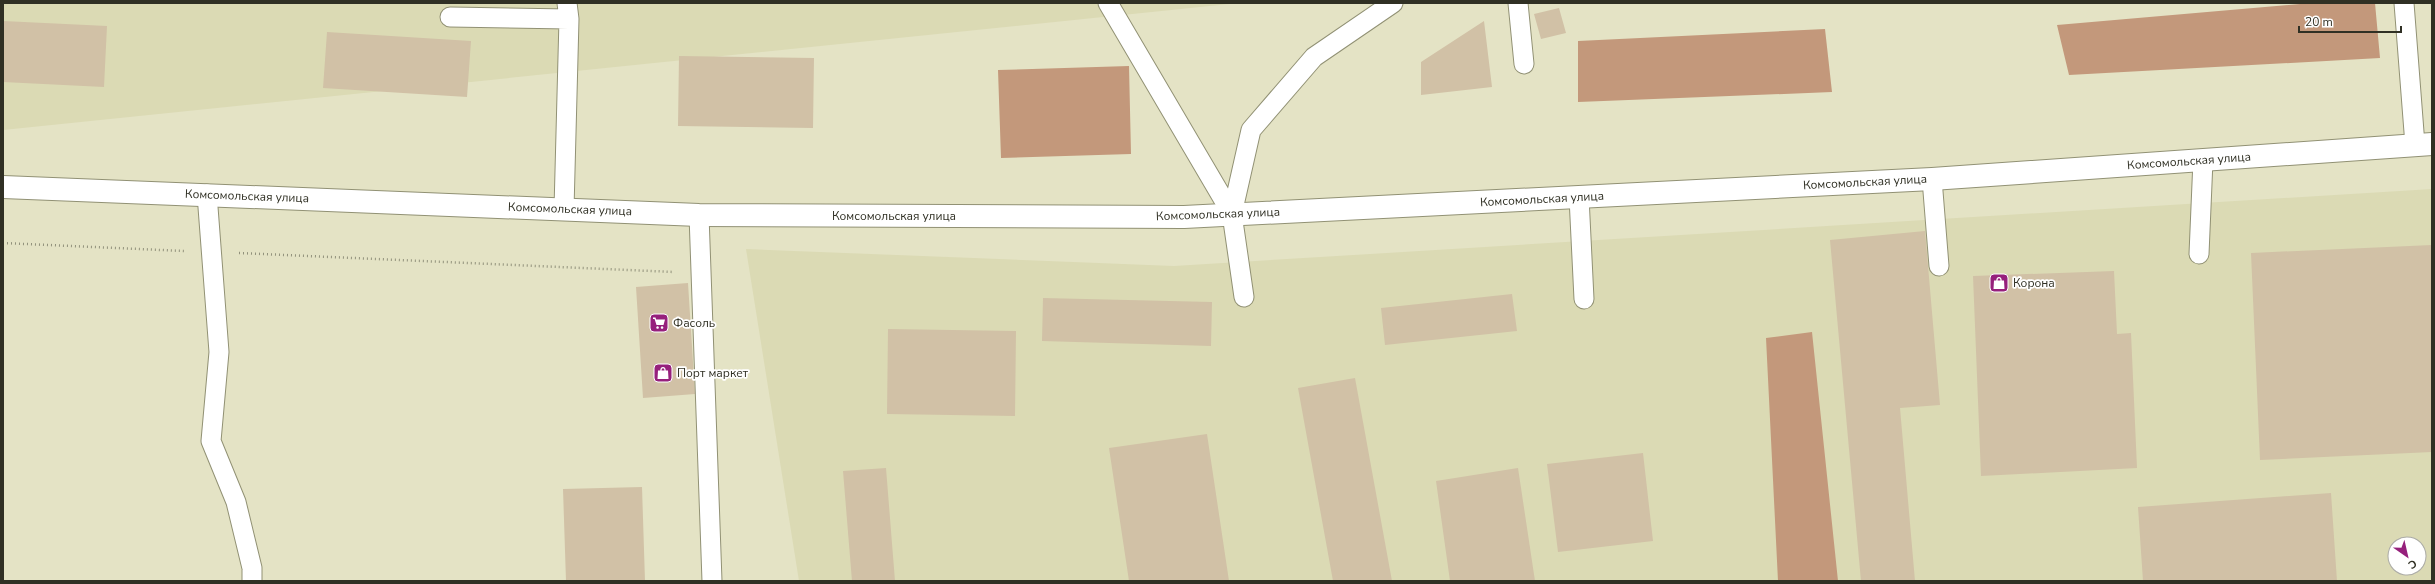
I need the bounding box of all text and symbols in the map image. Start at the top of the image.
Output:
scale bar [2299,8,2401,34]
text: 20 m [2305,14,2333,30]
street label: Комсомольская улица [2126,149,2252,173]
street label: Комсомольская улица [1803,171,1927,193]
street label: Комсомольская улица [185,186,309,206]
street label: Комсомольская улица [1480,188,1604,210]
street label: Комсомольская улица [508,199,632,219]
street label: Комсомольская улица [1156,204,1280,224]
street label: Комсомольская улица [832,208,956,224]
shop icon: Корона [1988,272,2010,294]
place label: Корона [2013,275,2055,291]
supermarket icon: Фасоль [648,312,670,334]
place label: Фасоль [673,315,715,331]
shop icon: Порт маркет [652,362,674,384]
place label: Порт маркет [677,365,749,381]
north arrow [2387,536,2427,576]
text: С [2405,556,2420,572]

